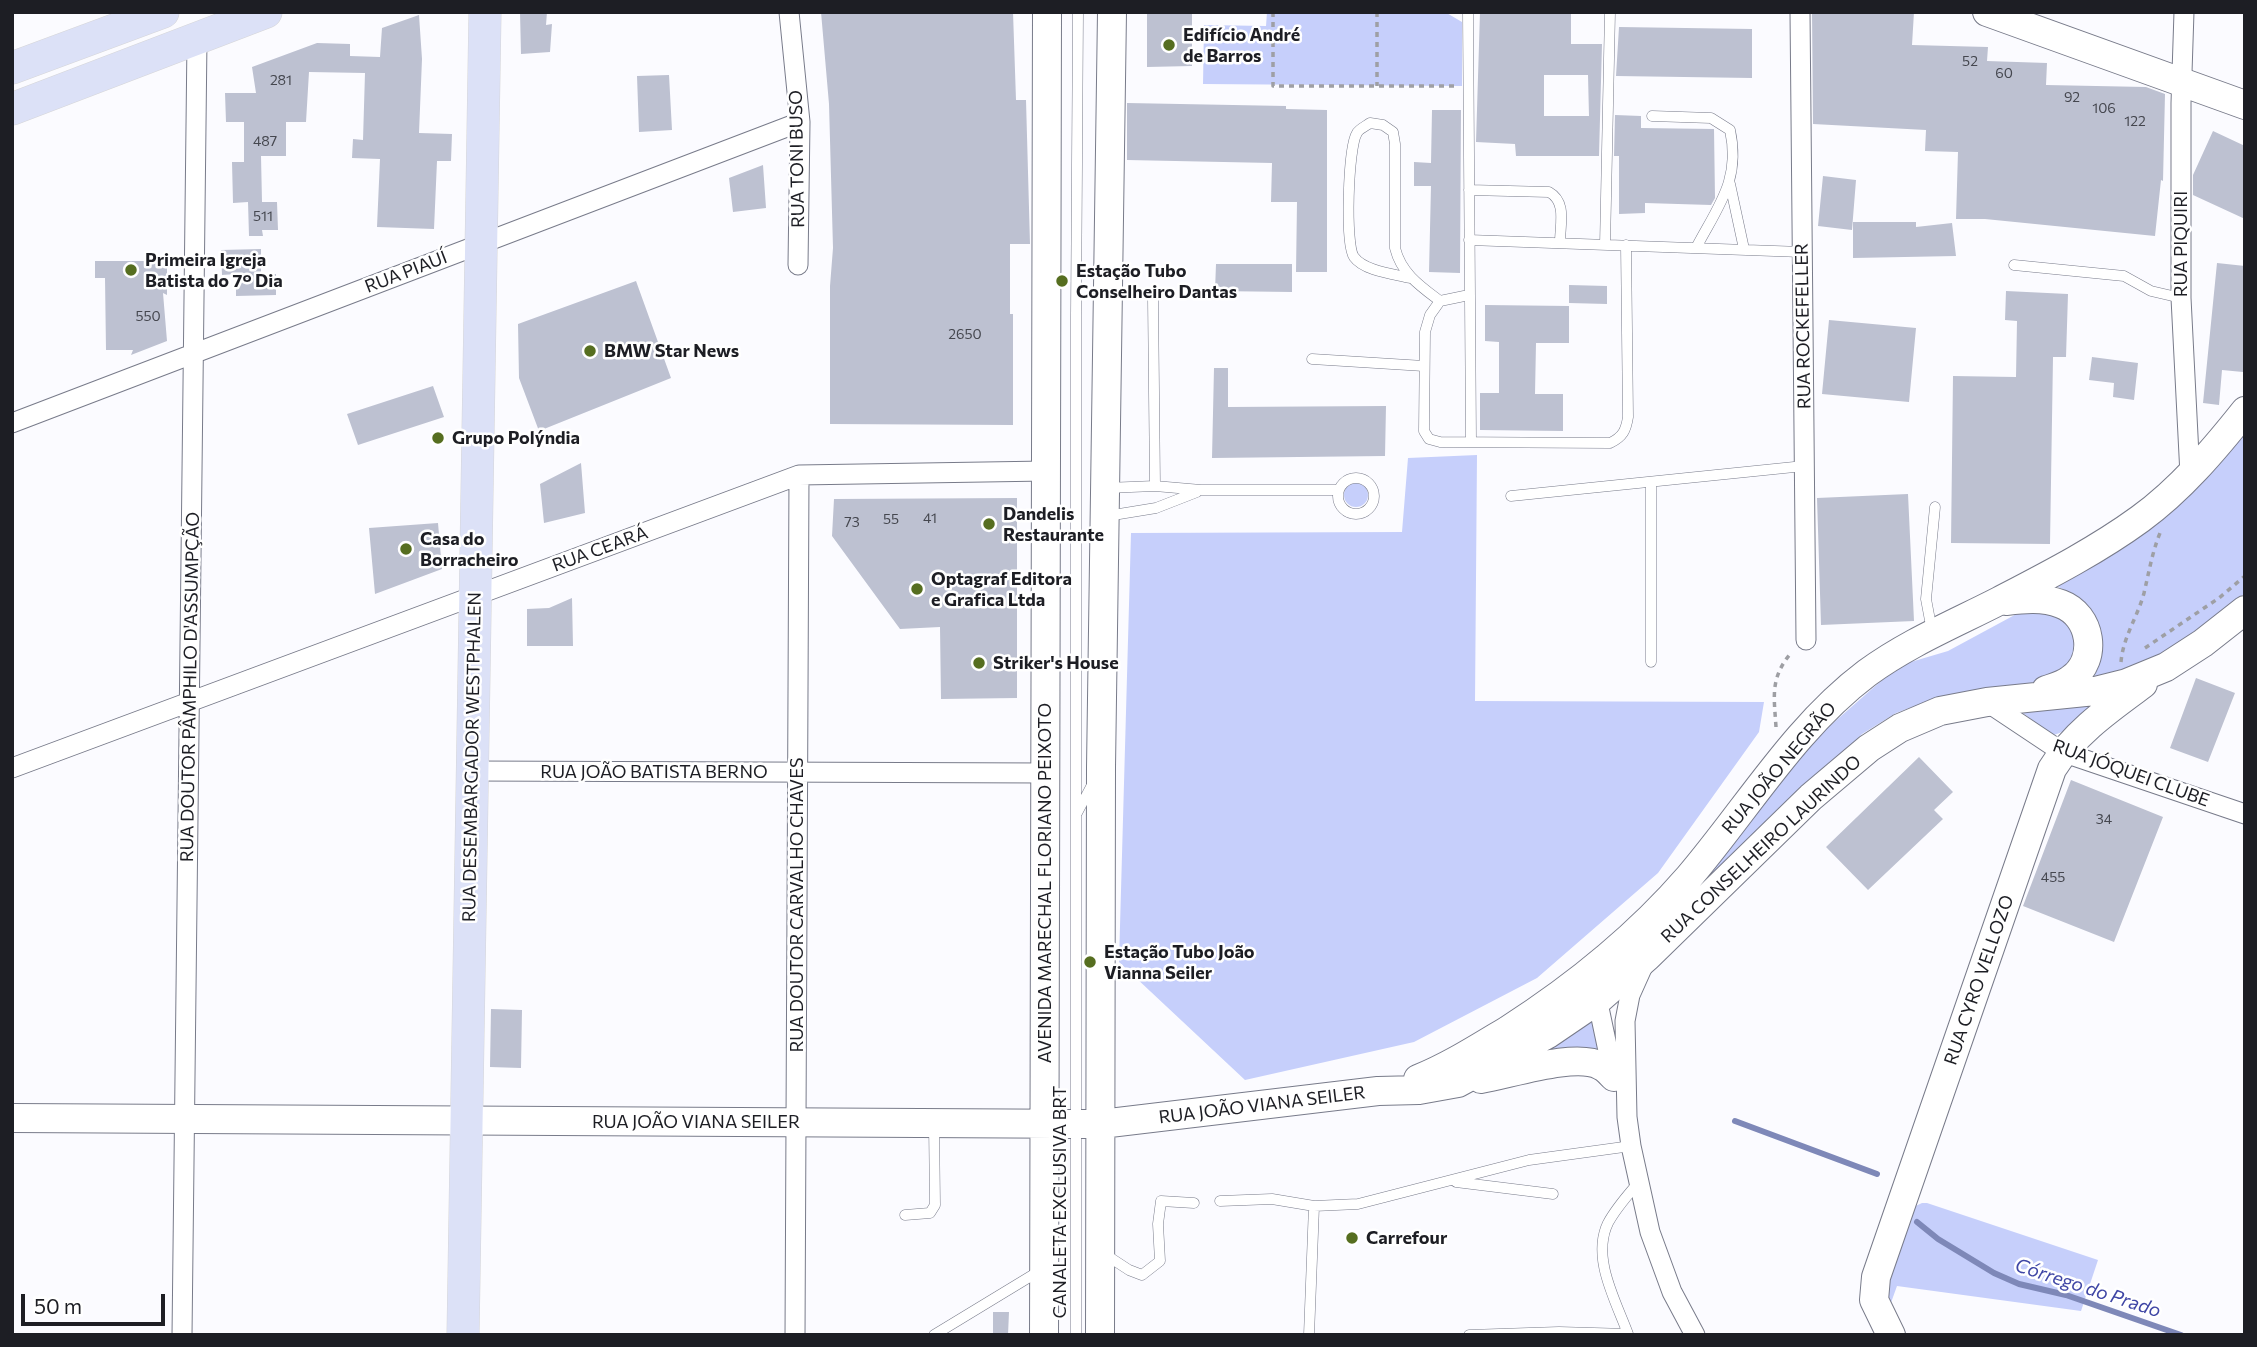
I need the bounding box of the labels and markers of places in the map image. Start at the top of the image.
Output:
place label: Edifício André de Barros [1183,24,1300,66]
marker: Edifício André de Barros [1161,37,1177,53]
place label: Primeira Igreja Batista do 7° Dia [145,249,283,292]
place label: Estação Tubo Conselheiro Dantas [1076,260,1237,302]
marker: Primeira Igreja Batista do 7° Dia [123,262,139,278]
marker: Estação Tubo Conselheiro Dantas [1054,273,1070,289]
place label: BMW Star News [604,340,739,362]
marker: BMW Star News [582,343,598,359]
place label: Grupo Polýndia [452,427,580,449]
marker: Grupo Polýndia [430,430,446,446]
place label: Dandelis Restaurante [1003,503,1104,546]
marker: Dandelis Restaurante [981,516,997,532]
place label: Casa do Borracheiro [420,528,518,570]
marker: Casa do Borracheiro [398,541,414,557]
place label: Optagraf Editora e Grafica Ltda [931,568,1072,610]
marker: Optagraf Editora e Grafica Ltda [909,581,925,597]
place label: Striker's House [993,652,1119,674]
marker: Striker's House [971,655,987,671]
place label: Estação Tubo João Vianna Seiler [1104,941,1255,984]
marker: Estação Tubo João Vianna Seiler [1082,954,1098,970]
place label: Carrefour [1366,1227,1447,1249]
marker: Carrefour [1344,1230,1360,1246]

